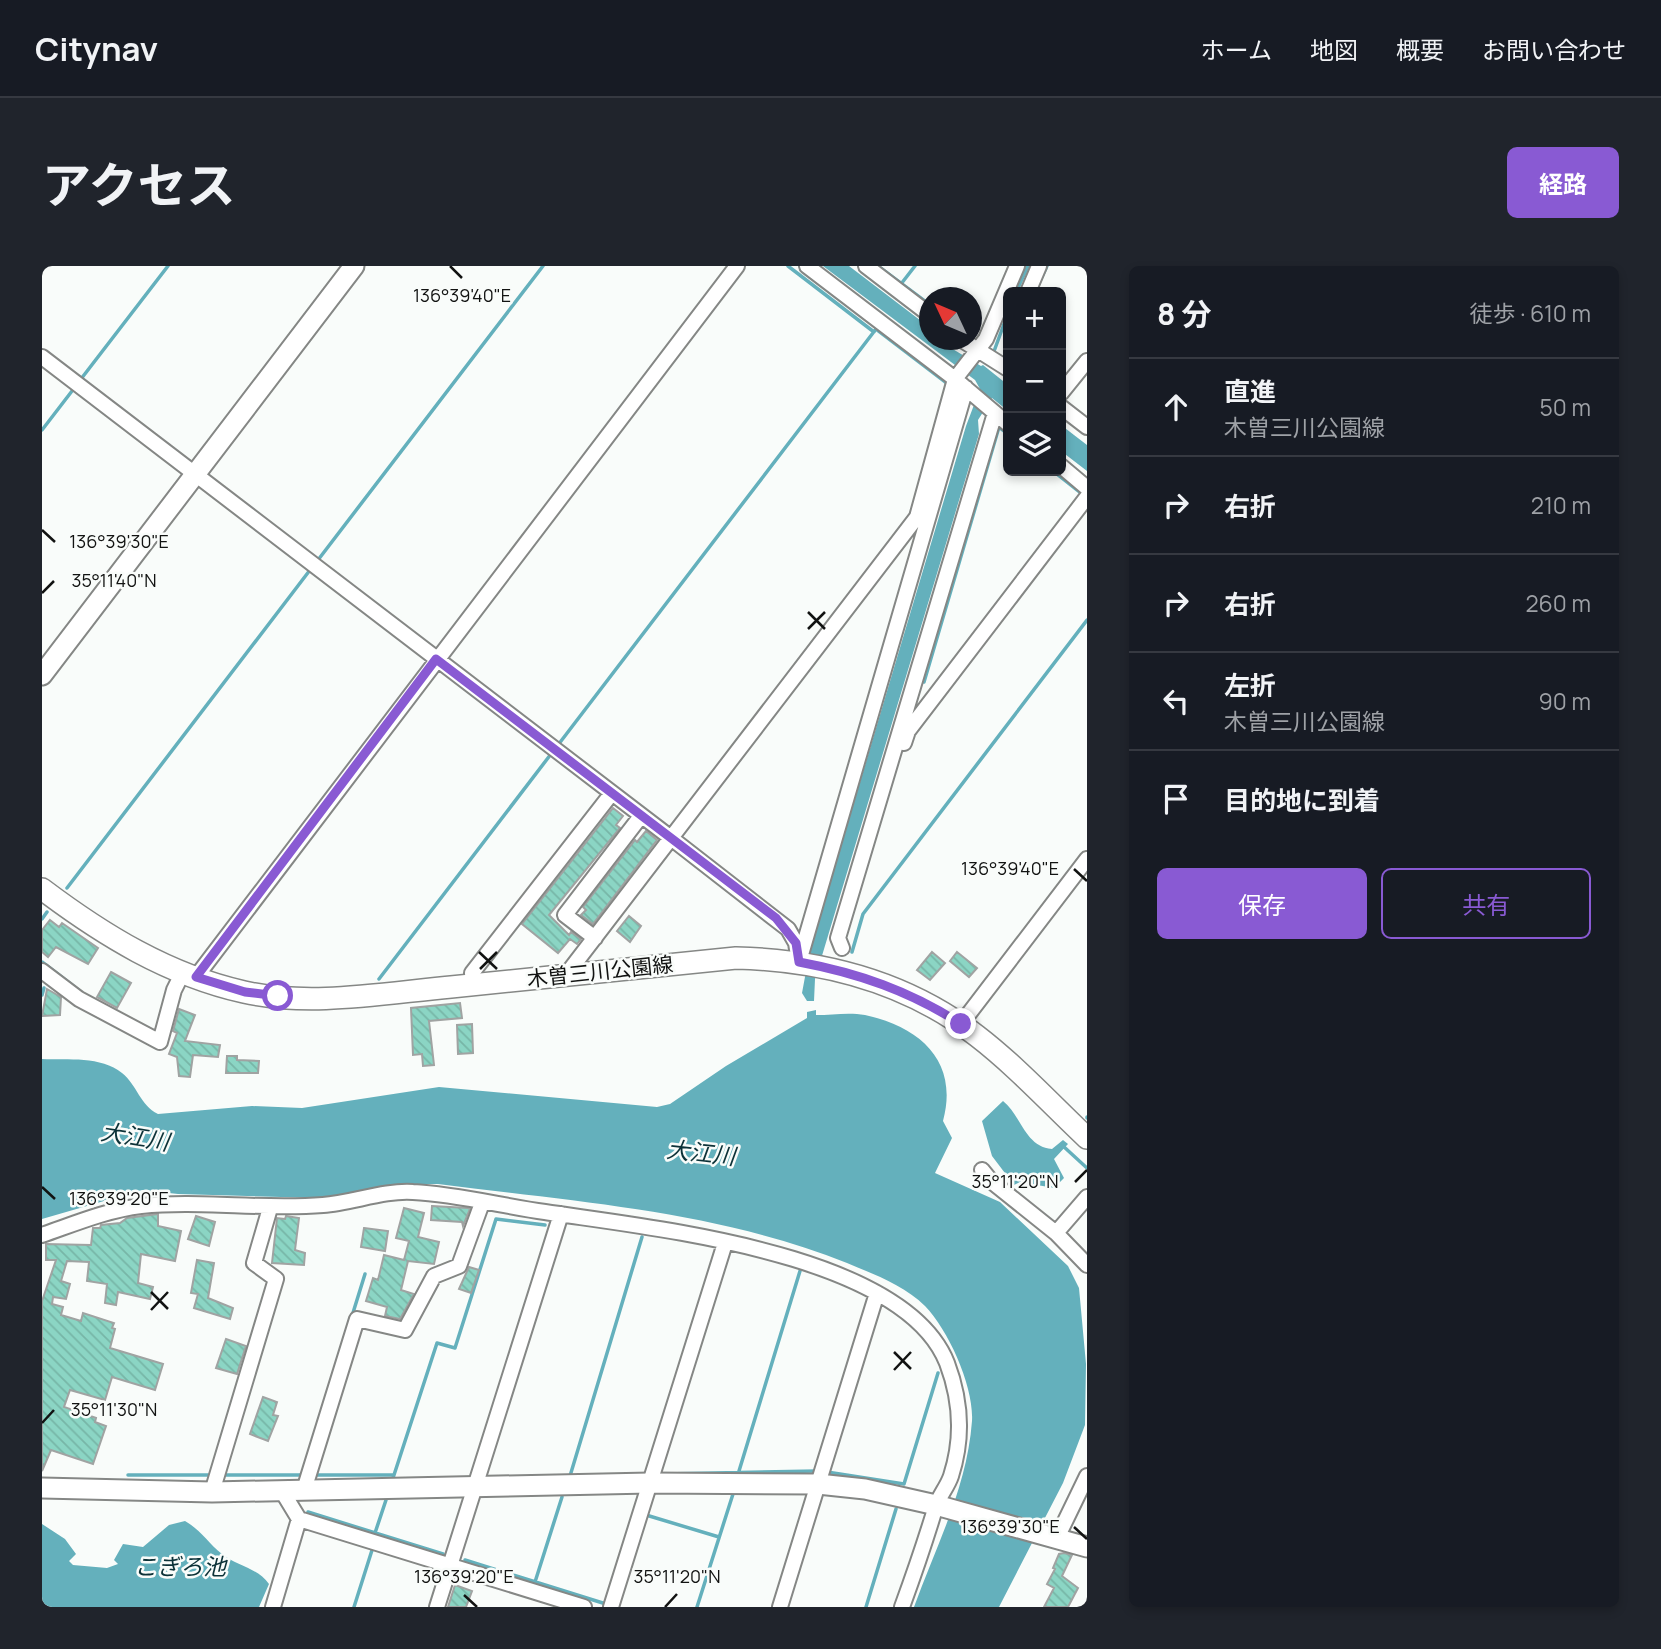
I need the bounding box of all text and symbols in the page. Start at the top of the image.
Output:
text: Citynav [35,26,158,71]
text: ホーム [1201,33,1272,66]
text: 地図 [1310,33,1358,66]
text: 概要 [1396,33,1444,66]
text: お問い合わせ [1482,33,1626,66]
button: 経路 [1507,147,1619,218]
text: アクセス [42,151,236,218]
text: 136°39'40"E [413,283,511,307]
north arrow [919,287,982,350]
map controls [1003,287,1066,476]
button: + [1003,287,1066,350]
text: 8 分 [1157,293,1211,334]
text: 徒歩 · 610 m [1470,297,1591,329]
button: − [1003,350,1066,413]
text: 直進 [1224,373,1276,409]
icon: ahead [1157,388,1195,426]
text: 50 m [1540,391,1591,423]
text: 木曽三川公園線 [1224,411,1385,443]
button: layers [1003,413,1066,476]
icon: right [1157,486,1195,524]
text: 右折 [1224,488,1276,524]
text: 210 m [1531,489,1591,521]
text: 136°39'30"E [69,529,169,553]
text: 35°11'40"N [71,568,157,592]
icon: right [1157,584,1195,622]
text: 右折 [1224,586,1276,622]
text: 260 m [1525,587,1591,619]
text: 左折 [1224,667,1276,703]
icon: left [1157,682,1195,720]
text: 90 m [1539,685,1591,717]
text: 木曽三川公園線 [1224,705,1385,737]
icon: arrive [1157,780,1195,818]
text: 目的地に到着 [1224,782,1380,818]
text: 136°39'40"E [961,856,1059,880]
button: 保存 [1157,868,1367,939]
button: 共有 [1381,868,1591,939]
street label: 木曽三川公園線 [525,949,674,993]
route start [262,980,293,1011]
route end [945,1008,976,1039]
water label: 大江川 [99,1115,175,1158]
water label: 大江川 [665,1132,740,1172]
text: 35°11'20"N [972,1169,1058,1193]
text: 136°39'20"E [69,1186,169,1210]
text: 35°11'30"N [71,1397,157,1421]
text: 136°39'30"E [960,1514,1060,1538]
water label: こぎろ池 [134,1550,228,1582]
text: 136°39'20"E [414,1564,514,1588]
text: 35°11'20"N [634,1564,720,1588]

